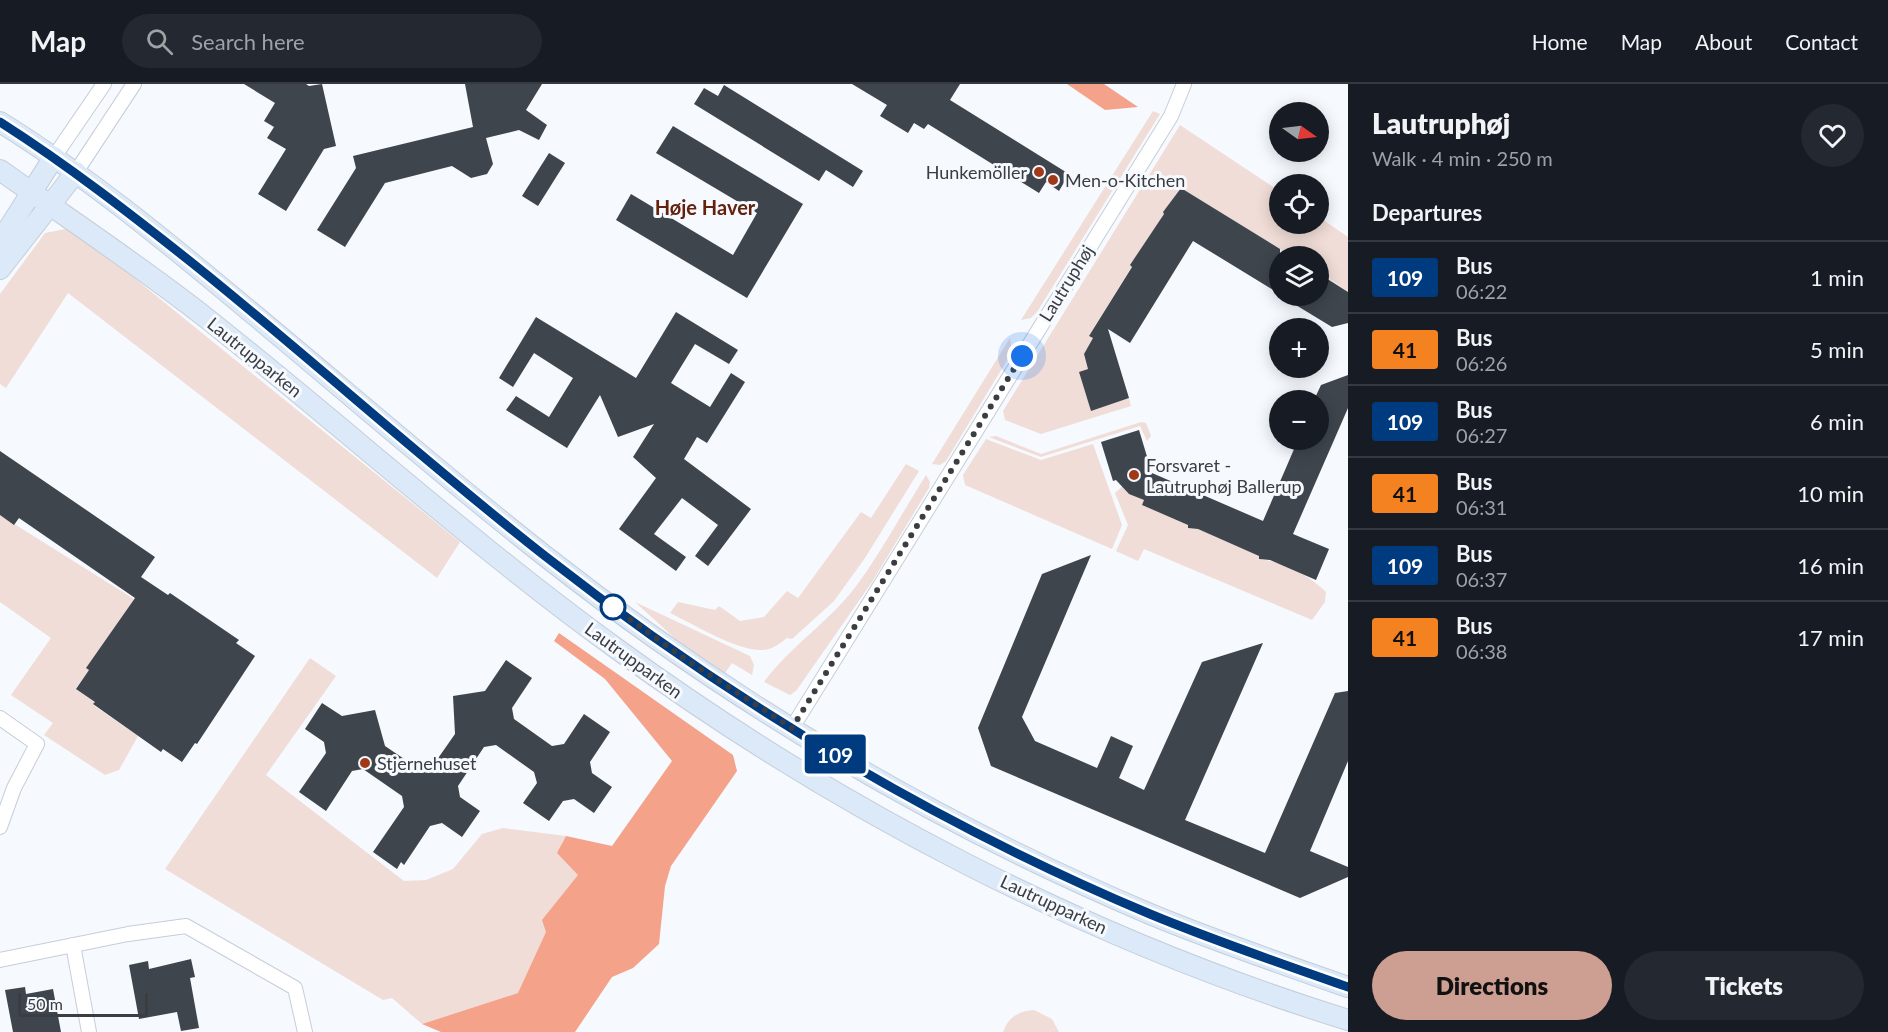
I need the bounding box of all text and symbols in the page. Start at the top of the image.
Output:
search box [122,14,542,68]
text: Map [30,24,86,58]
icon: search [143,25,176,58]
text: Search here [191,28,305,55]
text: Home [1532,29,1588,54]
text: Map [1621,29,1662,54]
text: About [1695,29,1752,54]
text: Contact [1785,29,1858,54]
north arrow [1269,102,1329,162]
map controls [1269,102,1329,450]
button: heart [1801,104,1864,167]
text: Lautruphøj [1372,106,1510,140]
text: Walk · 4 min · 250 m [1372,146,1553,170]
place label: Hunkemöller [926,161,1027,183]
marker: Hunkemöller [1032,165,1046,179]
place label: Men-o-Kitchen [1065,169,1185,191]
marker: Men-o-Kitchen [1046,173,1060,187]
button: locate [1269,174,1329,234]
district label: Høje Haver [655,195,756,219]
text: Departures [1372,199,1482,226]
street label: Lautruphøj [1034,241,1098,325]
button: layers [1269,246,1329,306]
text: Bus [1456,252,1492,279]
text: 1 min [1810,264,1864,291]
text: 109 [1387,265,1423,290]
text: 06:22 [1456,279,1507,303]
street label: Lautrupparken [203,312,307,402]
button: + [1269,318,1329,378]
text: Bus [1456,324,1492,351]
text: 5 min [1810,336,1864,363]
text: 41 [1393,337,1417,362]
your location [1007,341,1037,371]
text: 06:26 [1456,351,1507,375]
button: − [1269,390,1329,450]
text: Bus [1456,396,1492,423]
text: 6 min [1810,408,1864,435]
text: 109 [1387,409,1423,434]
text: 06:27 [1456,423,1507,447]
place label: Forsvaret - Lautruphøj Ballerup [1146,454,1302,497]
marker: Forsvaret - Lautruphøj Ballerup [1127,468,1141,482]
text: Bus [1456,468,1492,495]
text: 10 min [1797,480,1864,507]
text: 41 [1393,481,1417,506]
text: 06:31 [1456,495,1507,519]
text: Bus [1456,540,1492,567]
text: 16 min [1797,552,1864,579]
text: 109 [1387,553,1423,578]
text: 06:37 [1456,567,1507,591]
unlabelled marker [600,594,626,620]
text: Bus [1456,612,1492,639]
street label: Lautrupparken [581,617,687,703]
text: 17 min [1797,624,1864,651]
text: 41 [1393,625,1417,650]
text: 06:38 [1456,639,1507,663]
line badge: 109 [800,734,870,774]
text: 109 [817,742,853,767]
place label: Stjernehuset [377,752,477,774]
marker: Stjernehuset [358,756,372,770]
street label: Lautrupparken [997,870,1111,938]
button: Directions [1372,951,1612,1020]
button: Tickets [1624,951,1864,1020]
scale bar [18,990,148,1018]
text: 50 m [27,994,63,1013]

